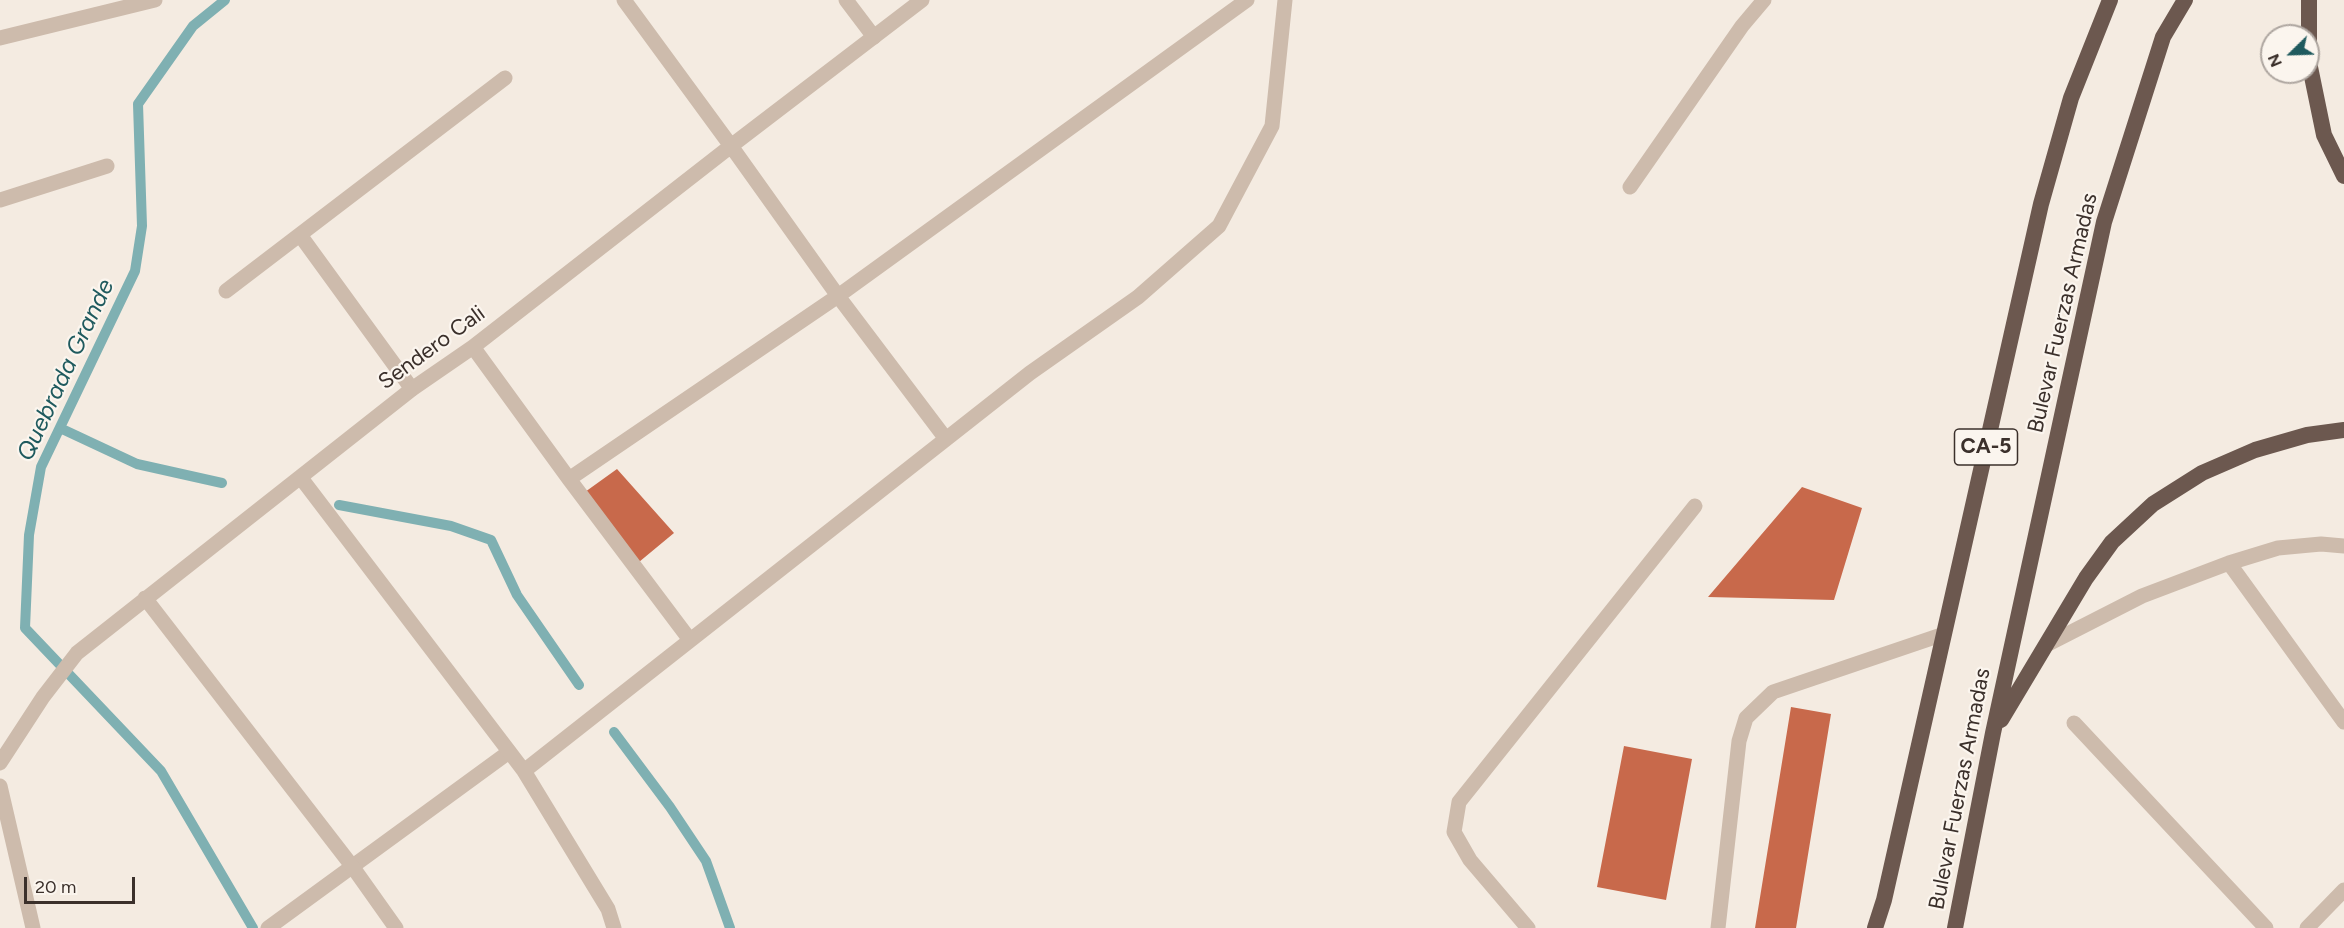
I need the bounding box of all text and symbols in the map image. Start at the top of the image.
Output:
north arrow [2260,24,2320,84]
text: N [2264,51,2286,70]
street label: Bulevar Fuerzas Armadas [2023,191,2103,435]
water label: Quebrada Grande [11,275,121,465]
street label: Sendero Cali [374,300,490,396]
road number: CA-5 [1954,429,2018,465]
street label: Bulevar Fuerzas Armadas [1924,666,1996,912]
scale bar [27,865,138,903]
text: 20 m [35,876,76,898]

